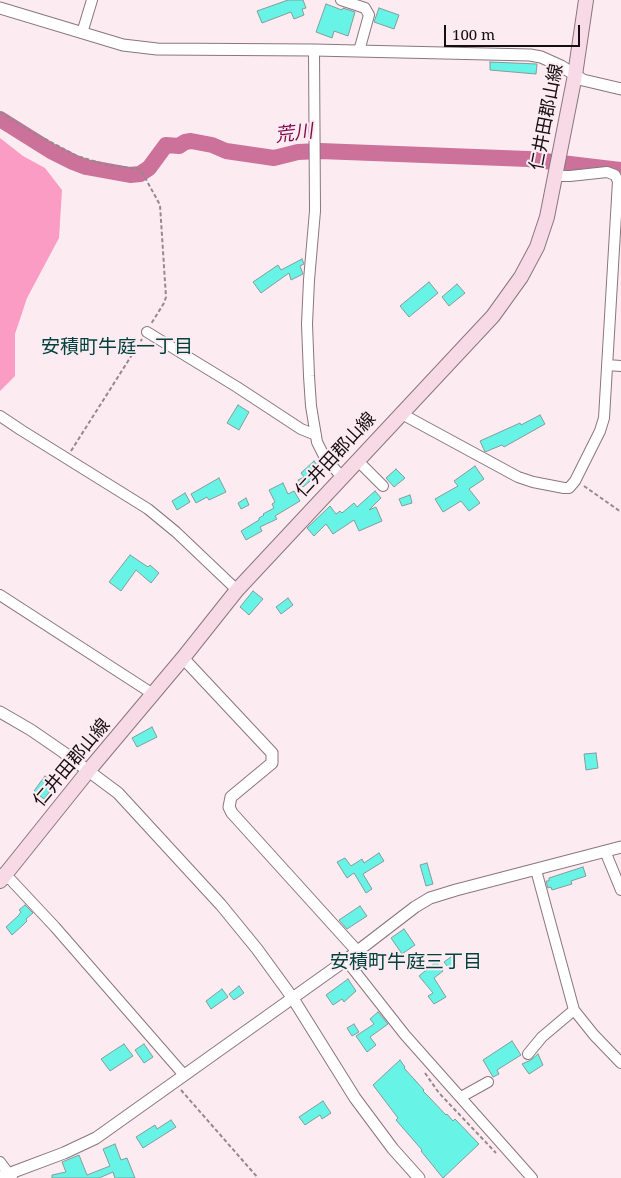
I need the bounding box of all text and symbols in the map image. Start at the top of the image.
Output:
scale bar [446,15,582,47]
text: 100 m [452,24,495,44]
street label: 仁井田郡山線 [526,62,568,172]
water label: 荒川 [274,120,314,148]
district label: 安積町牛庭一丁目 [41,337,193,359]
street label: 仁井田郡山線 [291,408,381,502]
street label: 仁井田郡山線 [29,715,115,811]
district label: 安積町牛庭三丁目 [330,952,482,974]

